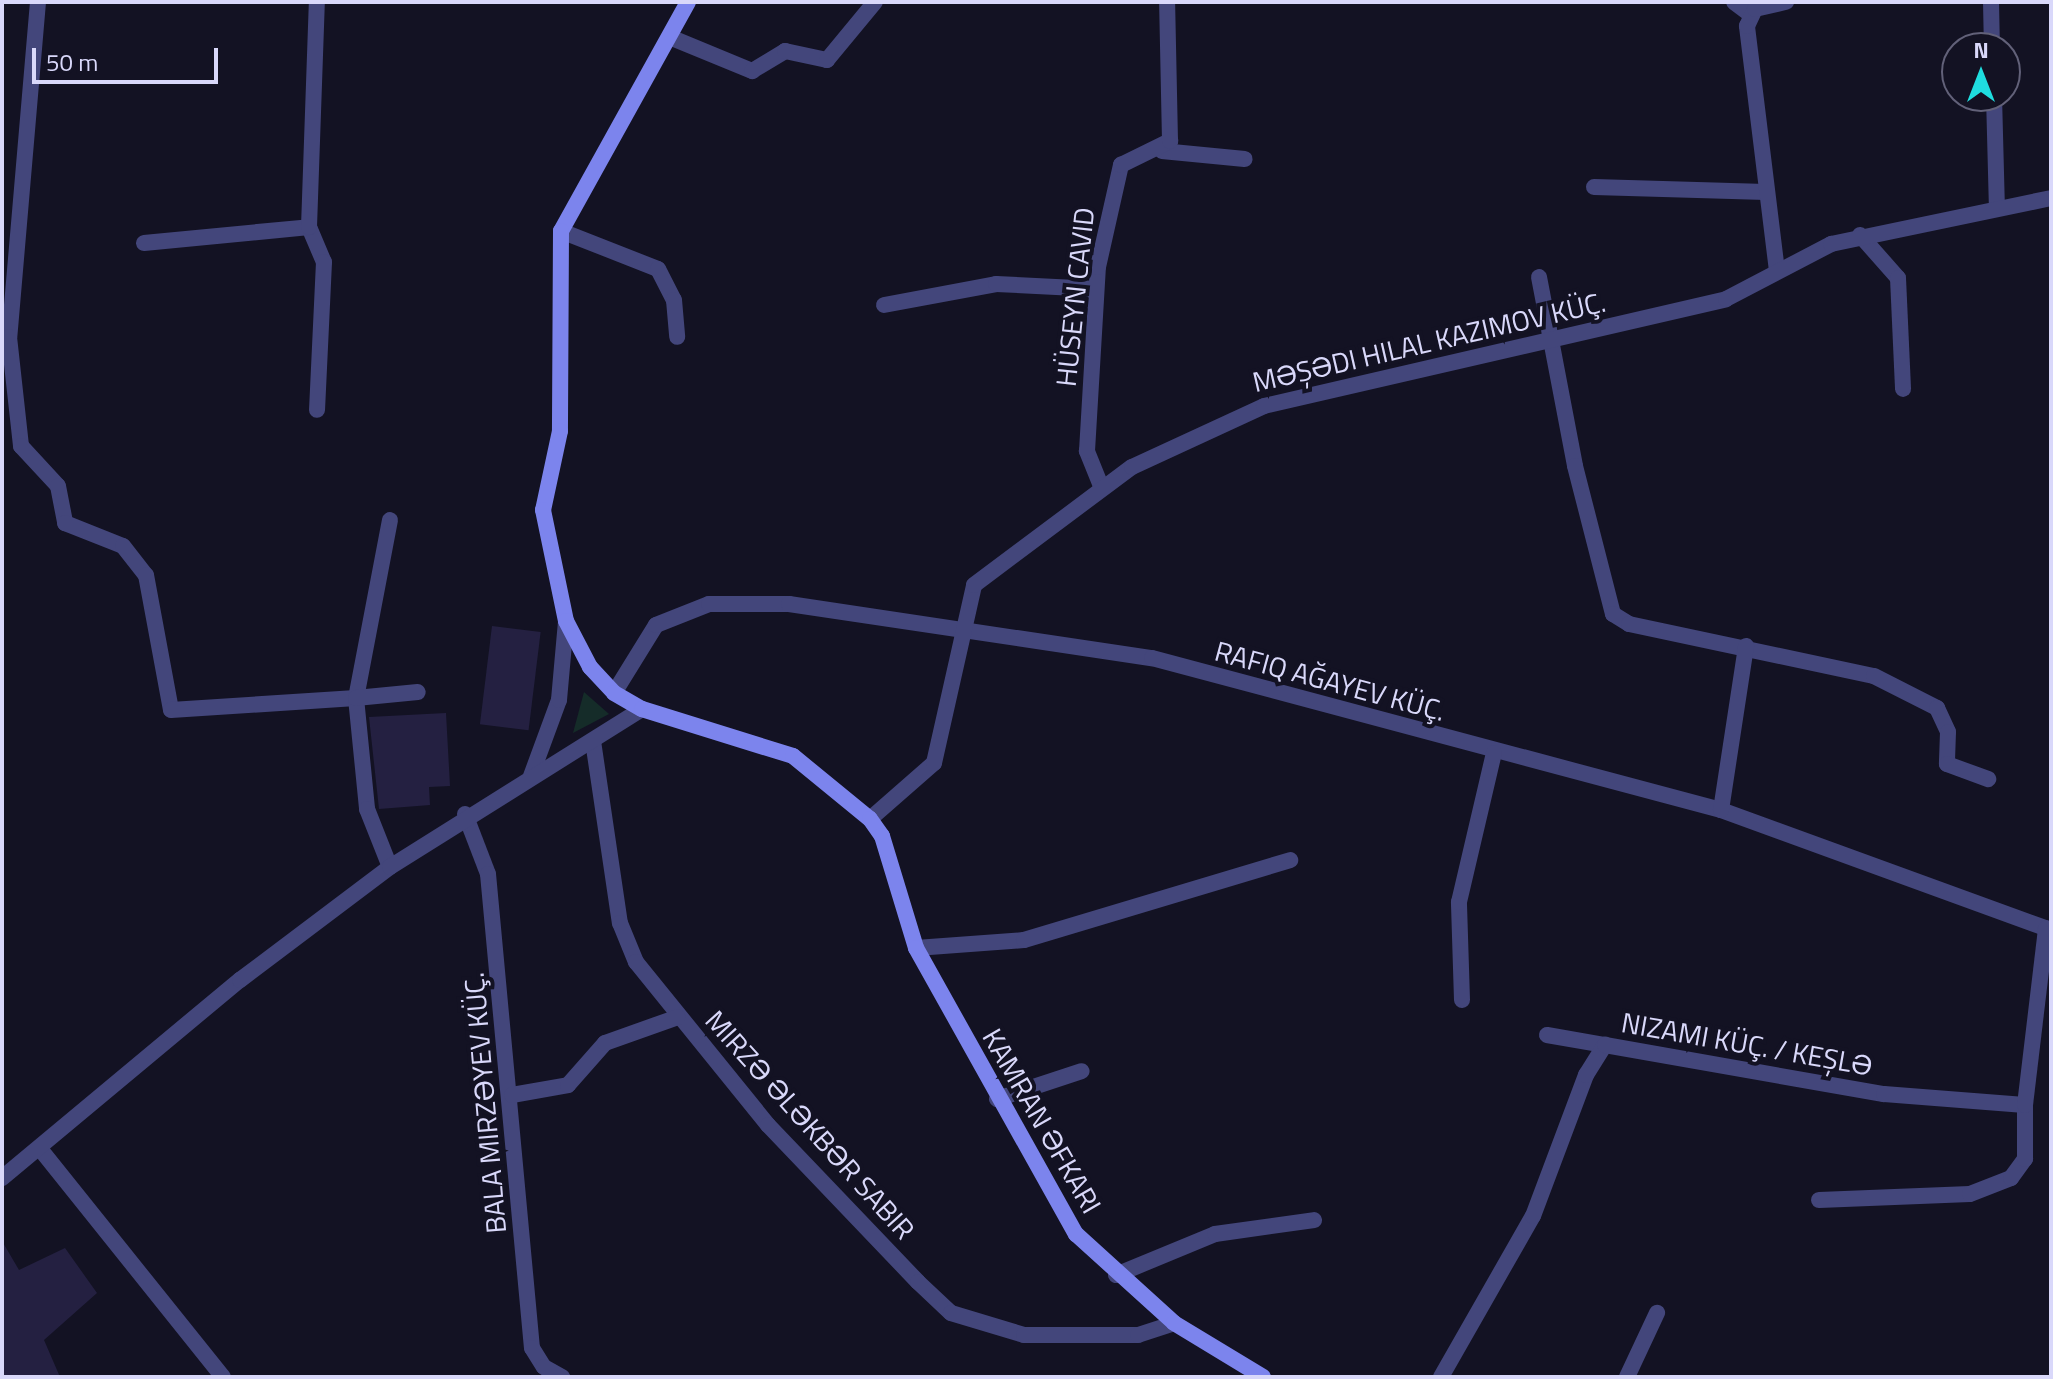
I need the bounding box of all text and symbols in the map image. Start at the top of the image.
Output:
scale bar [36,32,222,82]
north arrow [1941,32,2021,112]
text: N [1973,33,1989,67]
text: 50 m [46,44,98,80]
street label: HÜSEYN CAVID [1049,206,1101,388]
street label: MƏŞƏDI HILAL KAZIMOV KÜÇ. [1249,285,1609,399]
street label: RAFIQ AĞAYEV KÜÇ. [1211,634,1449,728]
street label: BALA MIRZƏYEV KÜÇ. [457,971,513,1235]
street label: MIRZƏ ƏLƏKBƏR SABIR [698,1004,922,1246]
street label: NIZAMI KÜÇ. / KEŞLƏ [1619,1005,1875,1083]
street label: KAMRAN ƏFKARI [976,1023,1108,1219]

